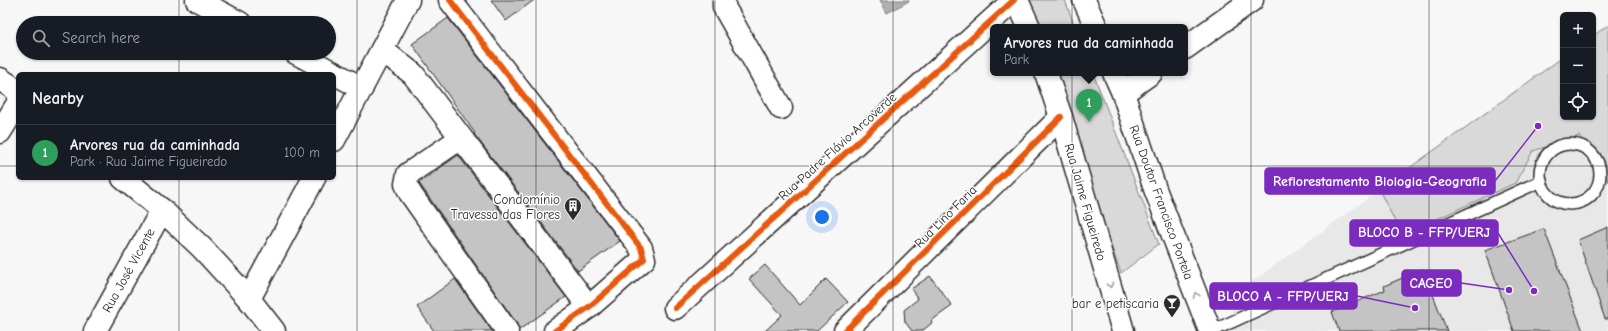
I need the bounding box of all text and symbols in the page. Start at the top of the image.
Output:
map controls [1560,12,1596,120]
button: + [1560,12,1596,48]
search box [16,16,336,60]
popup [990,24,1188,76]
icon: search [30,27,52,49]
text: Search here [62,29,140,47]
text: Arvores rua da caminhada [1004,34,1174,52]
button: − [1560,48,1596,84]
text: Park [1004,52,1029,67]
button: locate [1560,84,1596,120]
text: Nearby [32,89,83,108]
street label: Rua Padre Flávio Arcoverde [775,89,900,203]
pin: 1 [1076,89,1102,122]
street label: Rua Doutor Francisco Portela [1127,123,1197,282]
text: Arvores rua da caminhada [70,136,240,154]
street label: Rua Jaime Figueiredo [1062,142,1109,263]
text: 1 [42,145,48,160]
text: 100 m [284,145,320,160]
text: Park · Rua Jaime Figueiredo [70,154,227,169]
callout: Reflorestamento Biologia-Geografia [1265,168,1495,194]
text: Reflorestamento Biologia-Geografia [1273,173,1487,190]
street label: Rua Lino Faria [911,182,980,251]
place label: Condomínio Travessa das Flores [451,192,560,222]
building icon: Condomínio Travessa das Flores [563,196,583,221]
your location [812,207,832,227]
callout: BLOCO B - FFP/UERJ [1350,220,1498,246]
text: BLOCO B - FFP/UERJ [1358,224,1490,241]
street label: Rua José Vicente [99,225,158,315]
callout: CAGEO [1402,270,1461,296]
text: CAGEO [1410,275,1453,292]
one-way arrow [1105,281,1114,288]
callout: BLOCO A - FFP/UERJ [1210,283,1357,309]
text: BLOCO A - FFP/UERJ [1217,288,1349,305]
one-way arrow [1193,291,1201,298]
bar icon: bar e petiscaria [1162,293,1182,318]
place label: bar e petiscaria [1072,296,1159,311]

